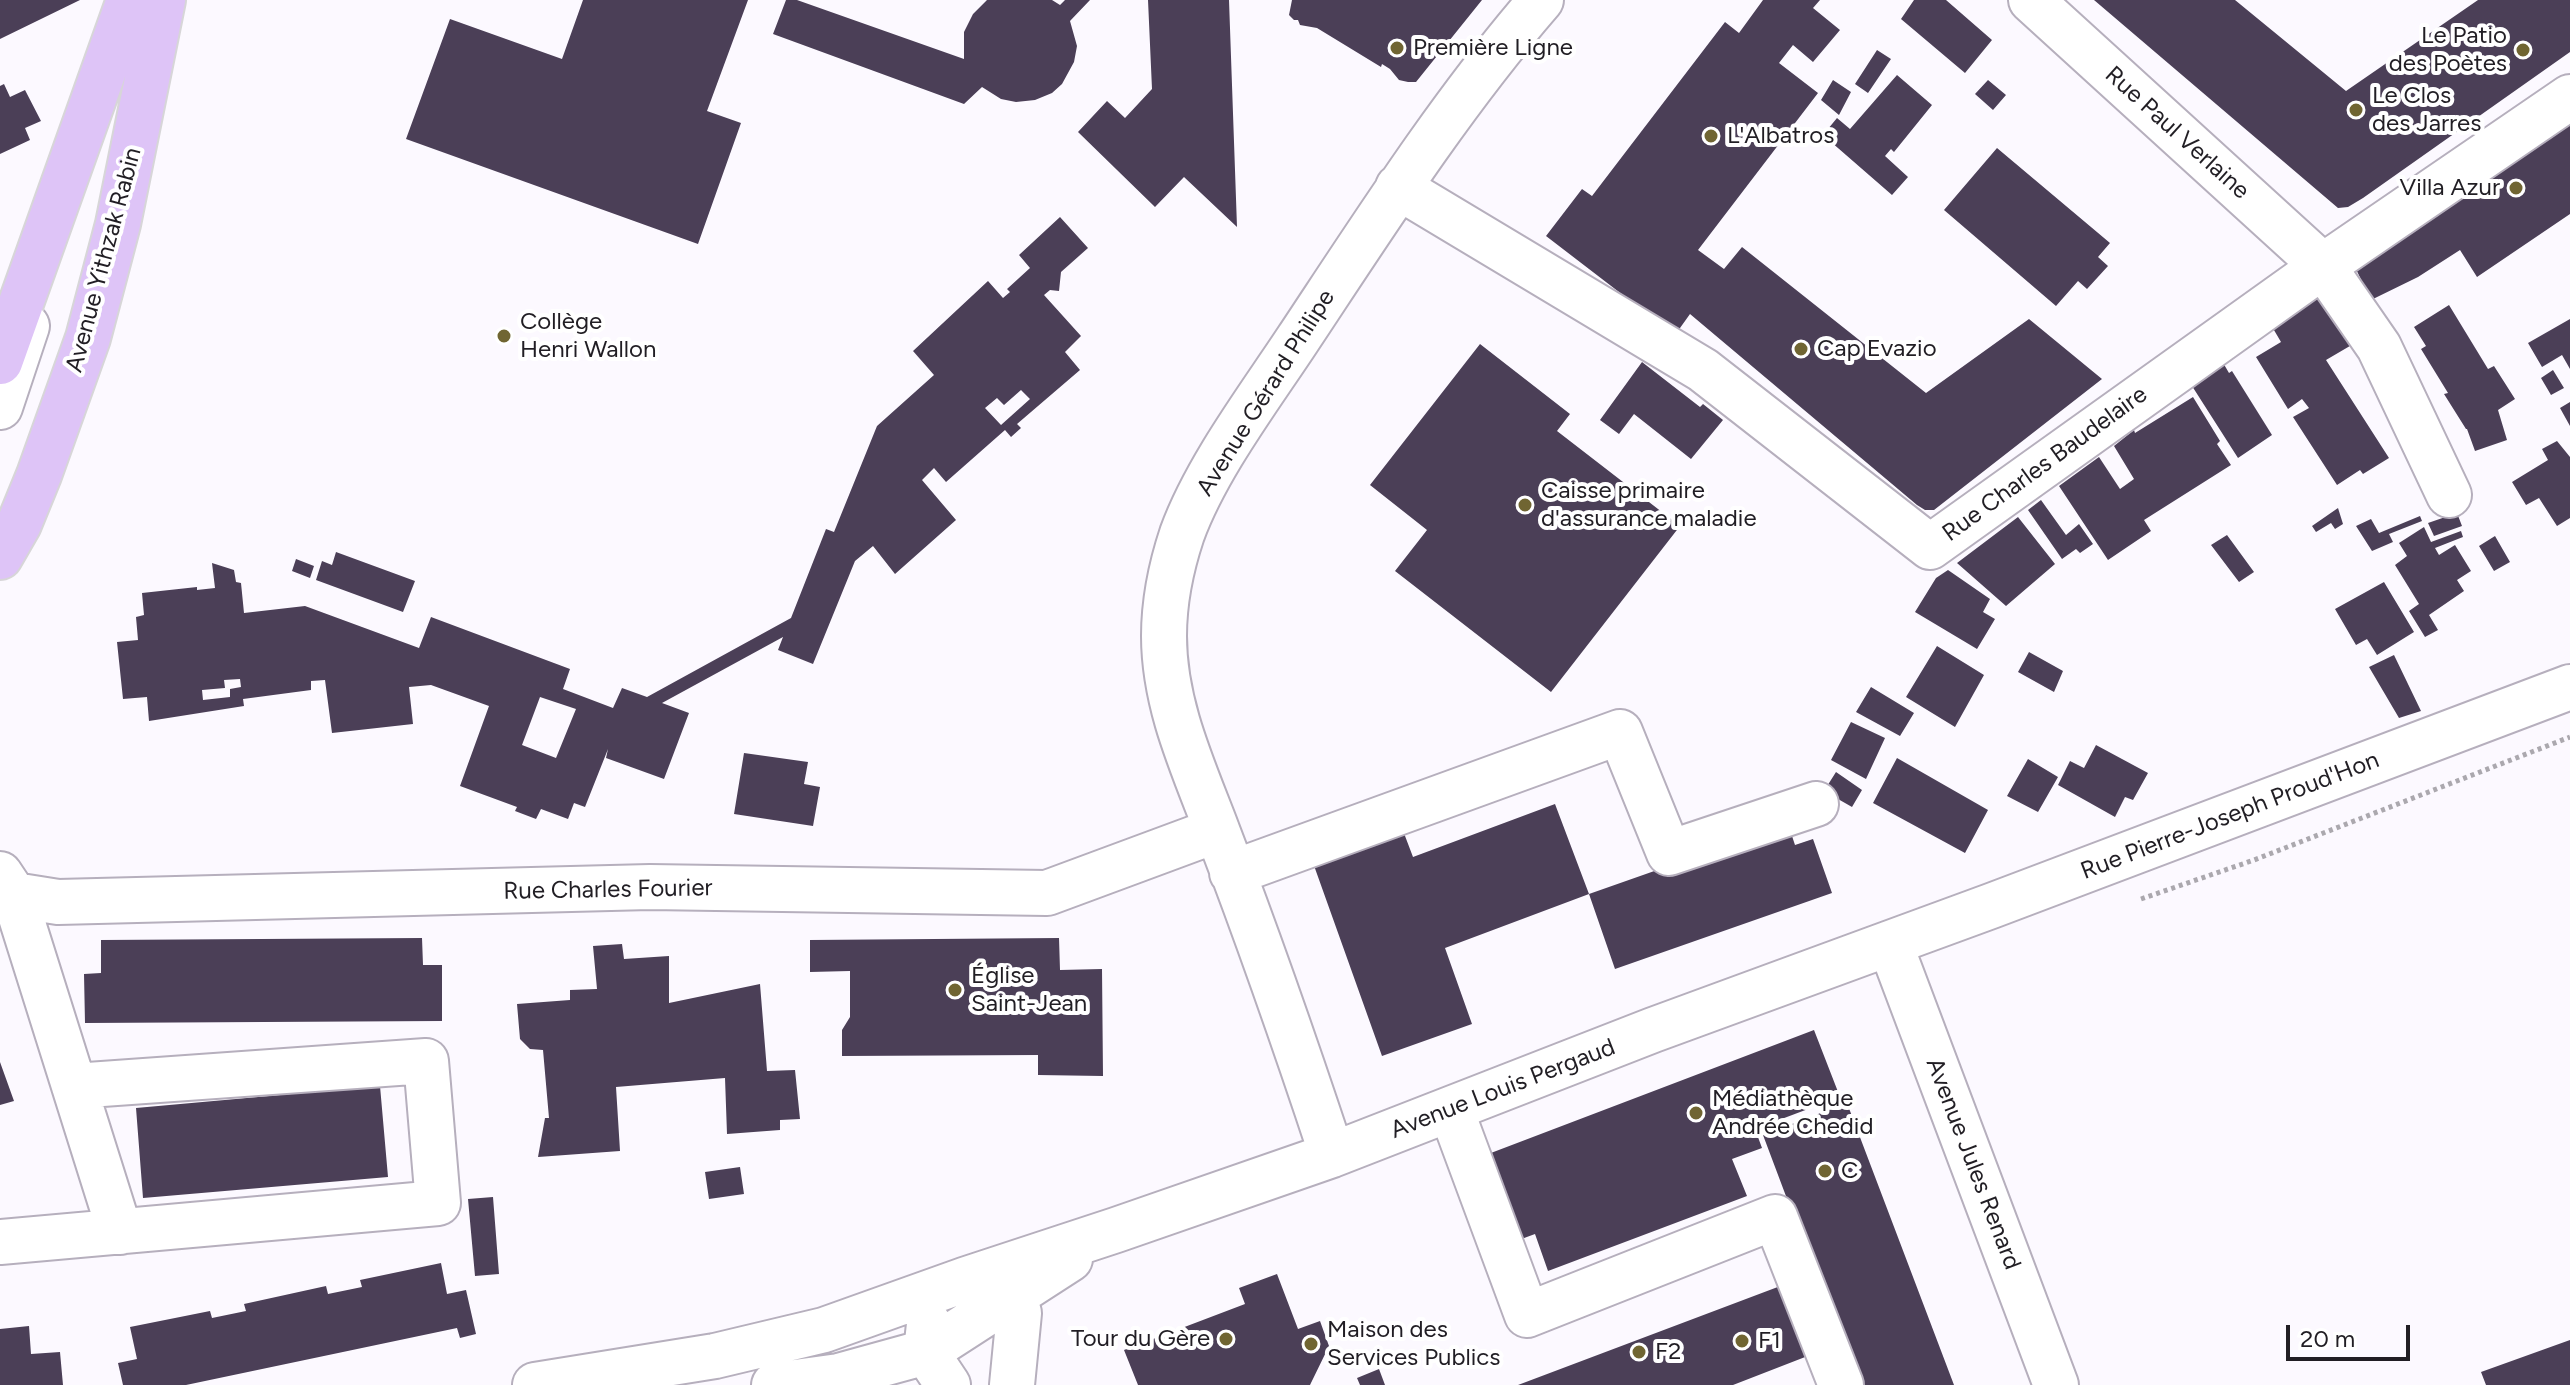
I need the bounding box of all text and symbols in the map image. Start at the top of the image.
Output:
place label: Le Patio des Poètes [2389,22,2507,78]
place label: Première Ligne [1413,34,1573,62]
marker: Première Ligne [1388,39,1406,57]
marker: Le Patio des Poètes [2514,41,2532,59]
street label: Rue Paul Verlaine [2099,61,2255,205]
place label: Le Clos des Jarres [2372,82,2481,138]
marker: Le Clos des Jarres [2347,101,2365,119]
place label: L'Albatros [1727,122,1834,150]
marker: L'Albatros [1702,127,1720,145]
street label: Avenue Yithzak Rabin [60,144,148,376]
place label: Villa Azur [2400,174,2500,202]
marker: Villa Azur [2507,179,2525,197]
street label: Avenue Gérard Philipe [1191,284,1341,502]
place label: Collège Henri Wallon [520,308,656,364]
marker: Collège Henri Wallon [495,327,513,345]
place label: Cap Evazio [1817,335,1937,363]
marker: Cap Evazio [1792,340,1810,358]
street label: Rue Charles Baudelaire [1937,380,2153,548]
place label: Caisse primaire d'assurance maladie [1541,477,1757,533]
marker: Caisse primaire d'assurance maladie [1516,496,1534,514]
street label: Rue Pierre-Joseph Proud'Hon [2077,746,2383,886]
street label: Rue Charles Fourier [503,874,713,906]
place label: Église Saint-Jean [971,962,1087,1018]
marker: Église Saint-Jean [946,981,964,999]
street label: Avenue Louis Pergaud [1387,1033,1619,1145]
street label: Avenue Jules Renard [1919,1054,2027,1274]
place label: Médiathèque Andrée Chedid [1712,1085,1873,1141]
marker: Médiathèque Andrée Chedid [1687,1104,1705,1122]
place label: C [1841,1157,1858,1185]
marker: C [1816,1162,1834,1180]
scale bar [2290,1309,2414,1359]
place label: Maison des Services Publics [1327,1316,1500,1372]
text: 20 m [2300,1324,2355,1353]
place label: Tour du Gère [1071,1325,1210,1353]
place label: F1 [1758,1327,1781,1355]
marker: Tour du Gère [1217,1330,1235,1348]
marker: F1 [1733,1332,1751,1350]
marker: Maison des Services Publics [1302,1335,1320,1353]
place label: F2 [1655,1338,1681,1366]
marker: F2 [1630,1343,1648,1361]

